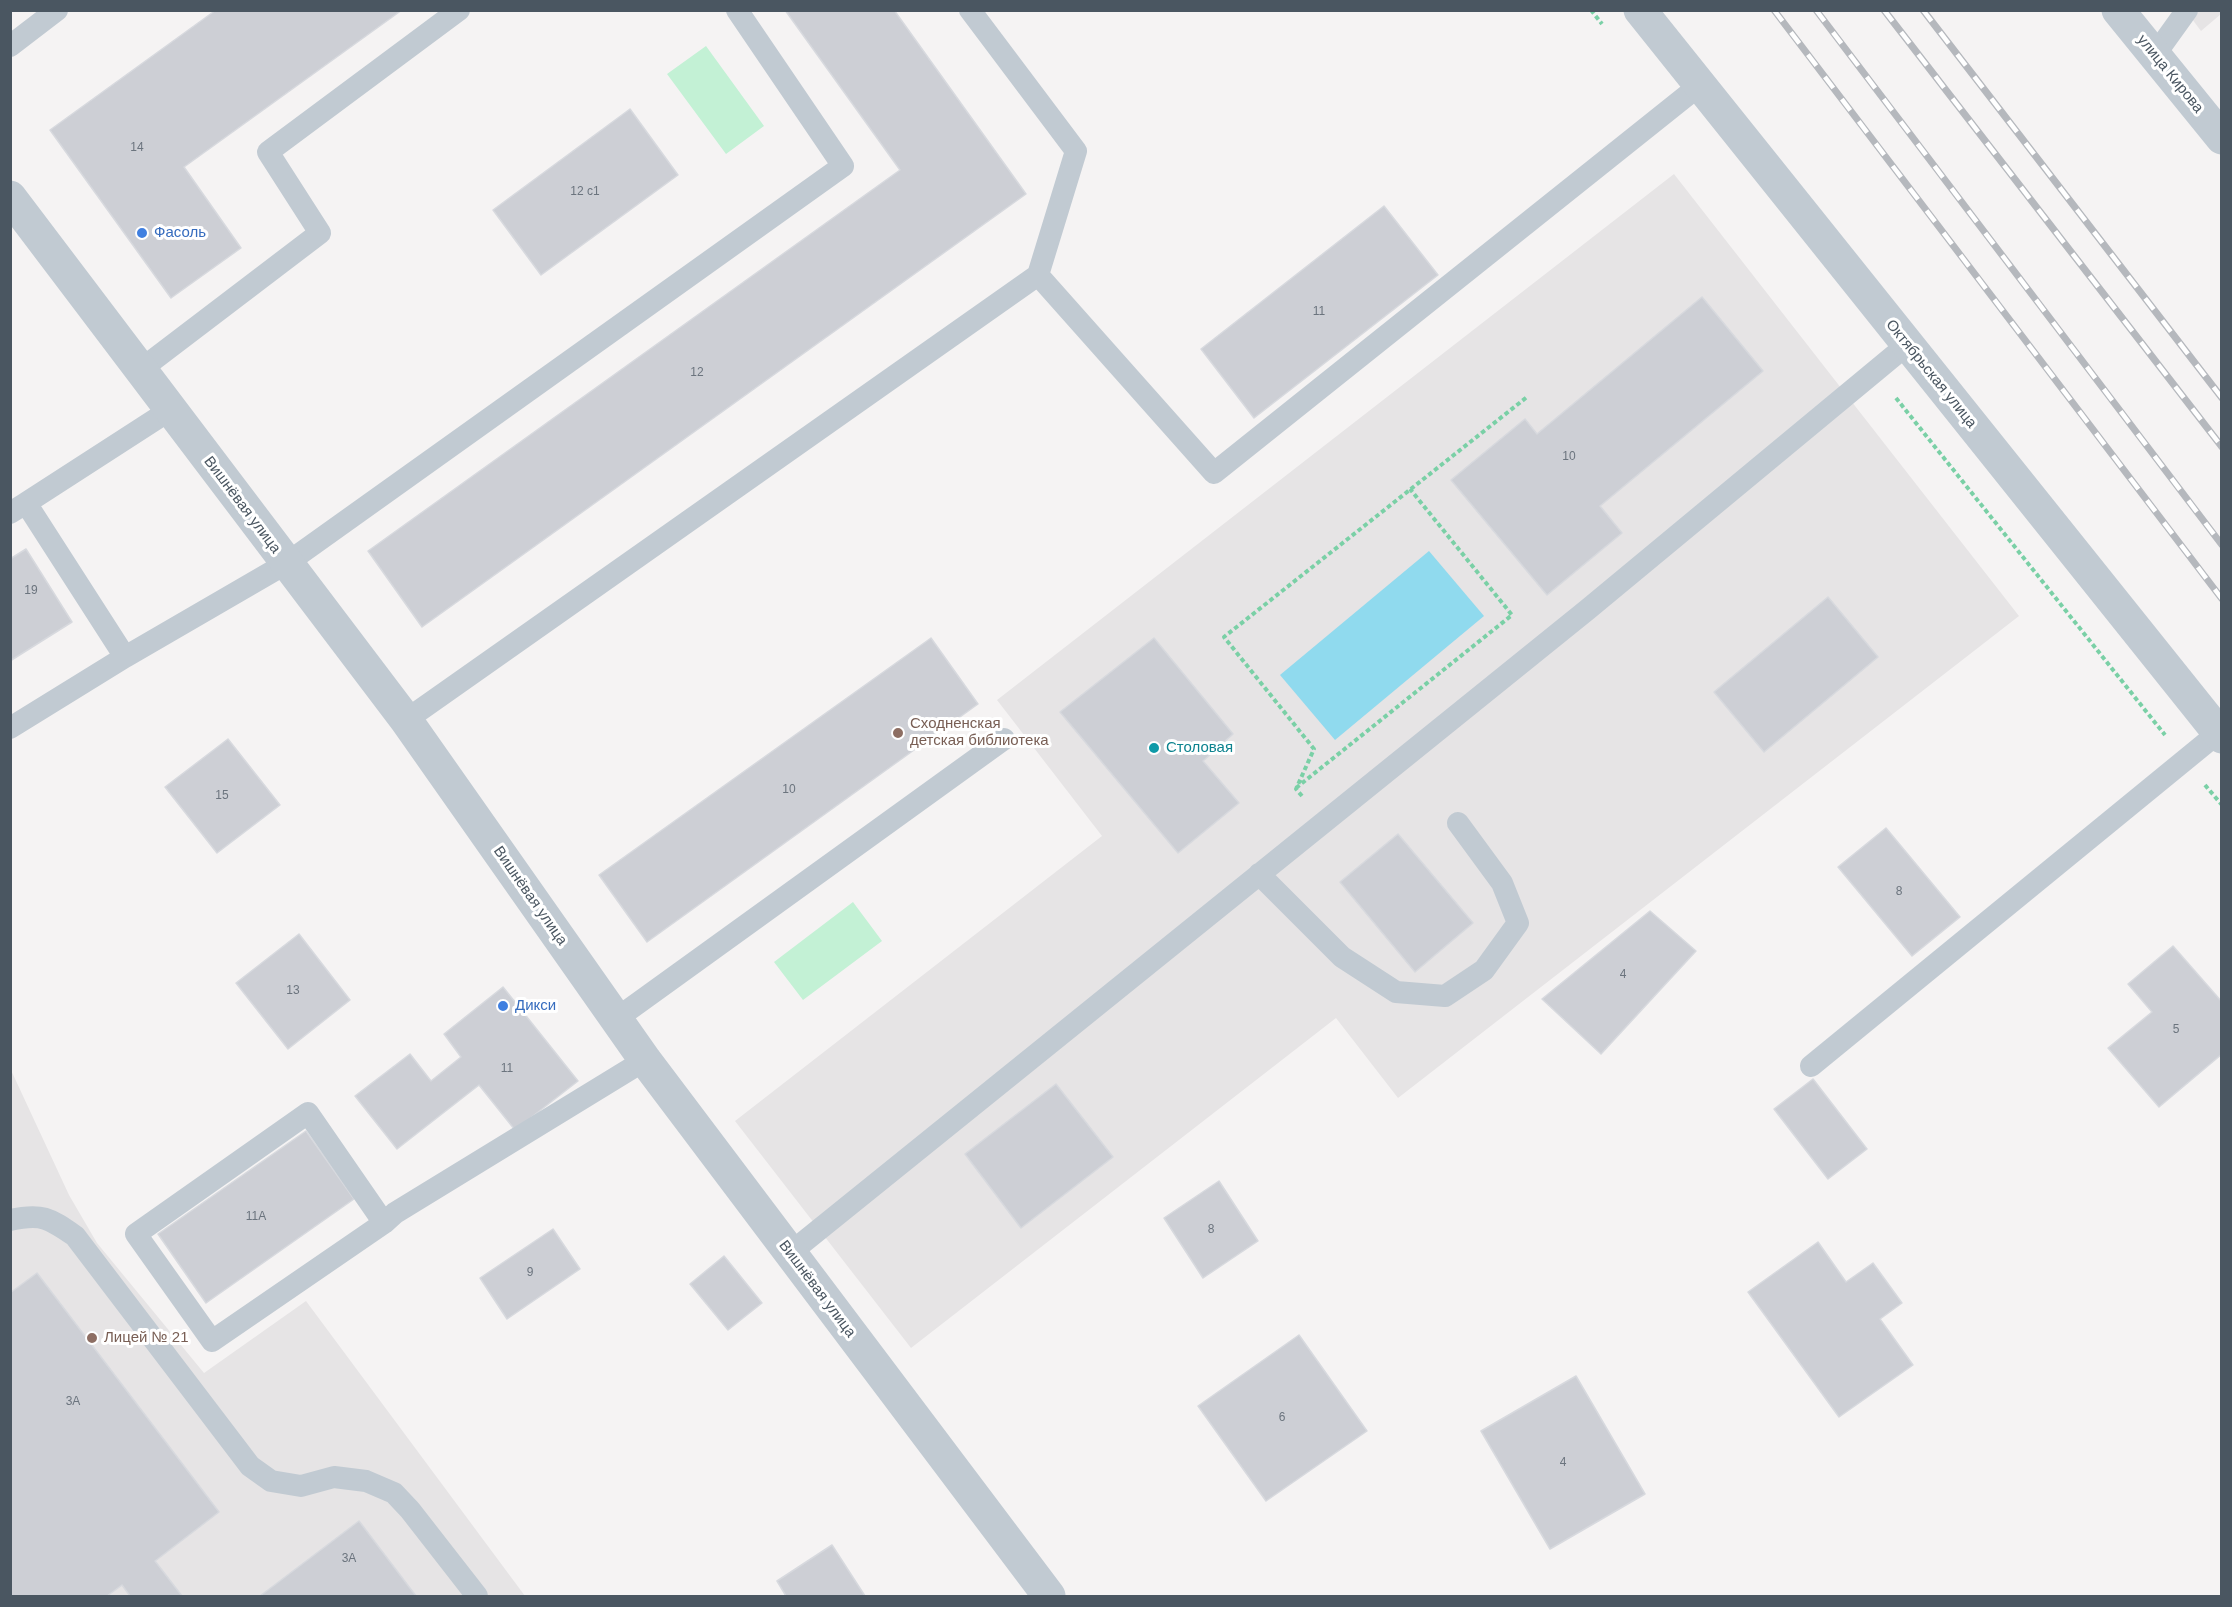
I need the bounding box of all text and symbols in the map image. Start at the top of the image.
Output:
street label: улица Кирова [2133,31,2207,117]
house number: 14 [130,141,144,155]
house number: 12 с1 [570,185,600,199]
place label: Фасоль [154,224,206,242]
marker: Фасоль [135,226,149,240]
house number: 11 [1313,305,1325,319]
street label: Октябрьская улица [1882,316,1980,432]
house number: 12 [690,366,704,380]
house number: 10 [1562,450,1576,464]
street label: Вишнёвая улица [200,453,284,557]
house number: 19 [24,584,38,598]
place label: Сходненская детская библиотека [910,715,1049,750]
marker: Сходненская детская библиотека [891,726,905,740]
place label: Столовая [1166,739,1233,757]
marker: Столовая [1147,741,1161,755]
house number: 10 [782,783,796,797]
house number: 15 [215,789,229,803]
street label: Вишнёвая улица [489,843,571,949]
house number: 8 [1896,885,1902,899]
house number: 4 [1620,968,1626,982]
house number: 13 [286,984,300,998]
place label: Дикси [515,997,556,1015]
marker: Дикси [496,999,510,1013]
house number: 5 [2173,1023,2179,1037]
house number: 11 [501,1062,513,1076]
house number: 11А [246,1210,266,1224]
house number: 8 [1208,1223,1214,1237]
street label: Вишнёвая улица [775,1237,859,1341]
house number: 9 [527,1266,533,1280]
place label: Лицей № 21 [104,1329,188,1347]
marker: Лицей № 21 [85,1331,99,1345]
house number: 3А [66,1395,80,1409]
house number: 6 [1279,1411,1285,1425]
house number: 4 [1560,1456,1566,1470]
house number: 3А [342,1552,356,1566]

